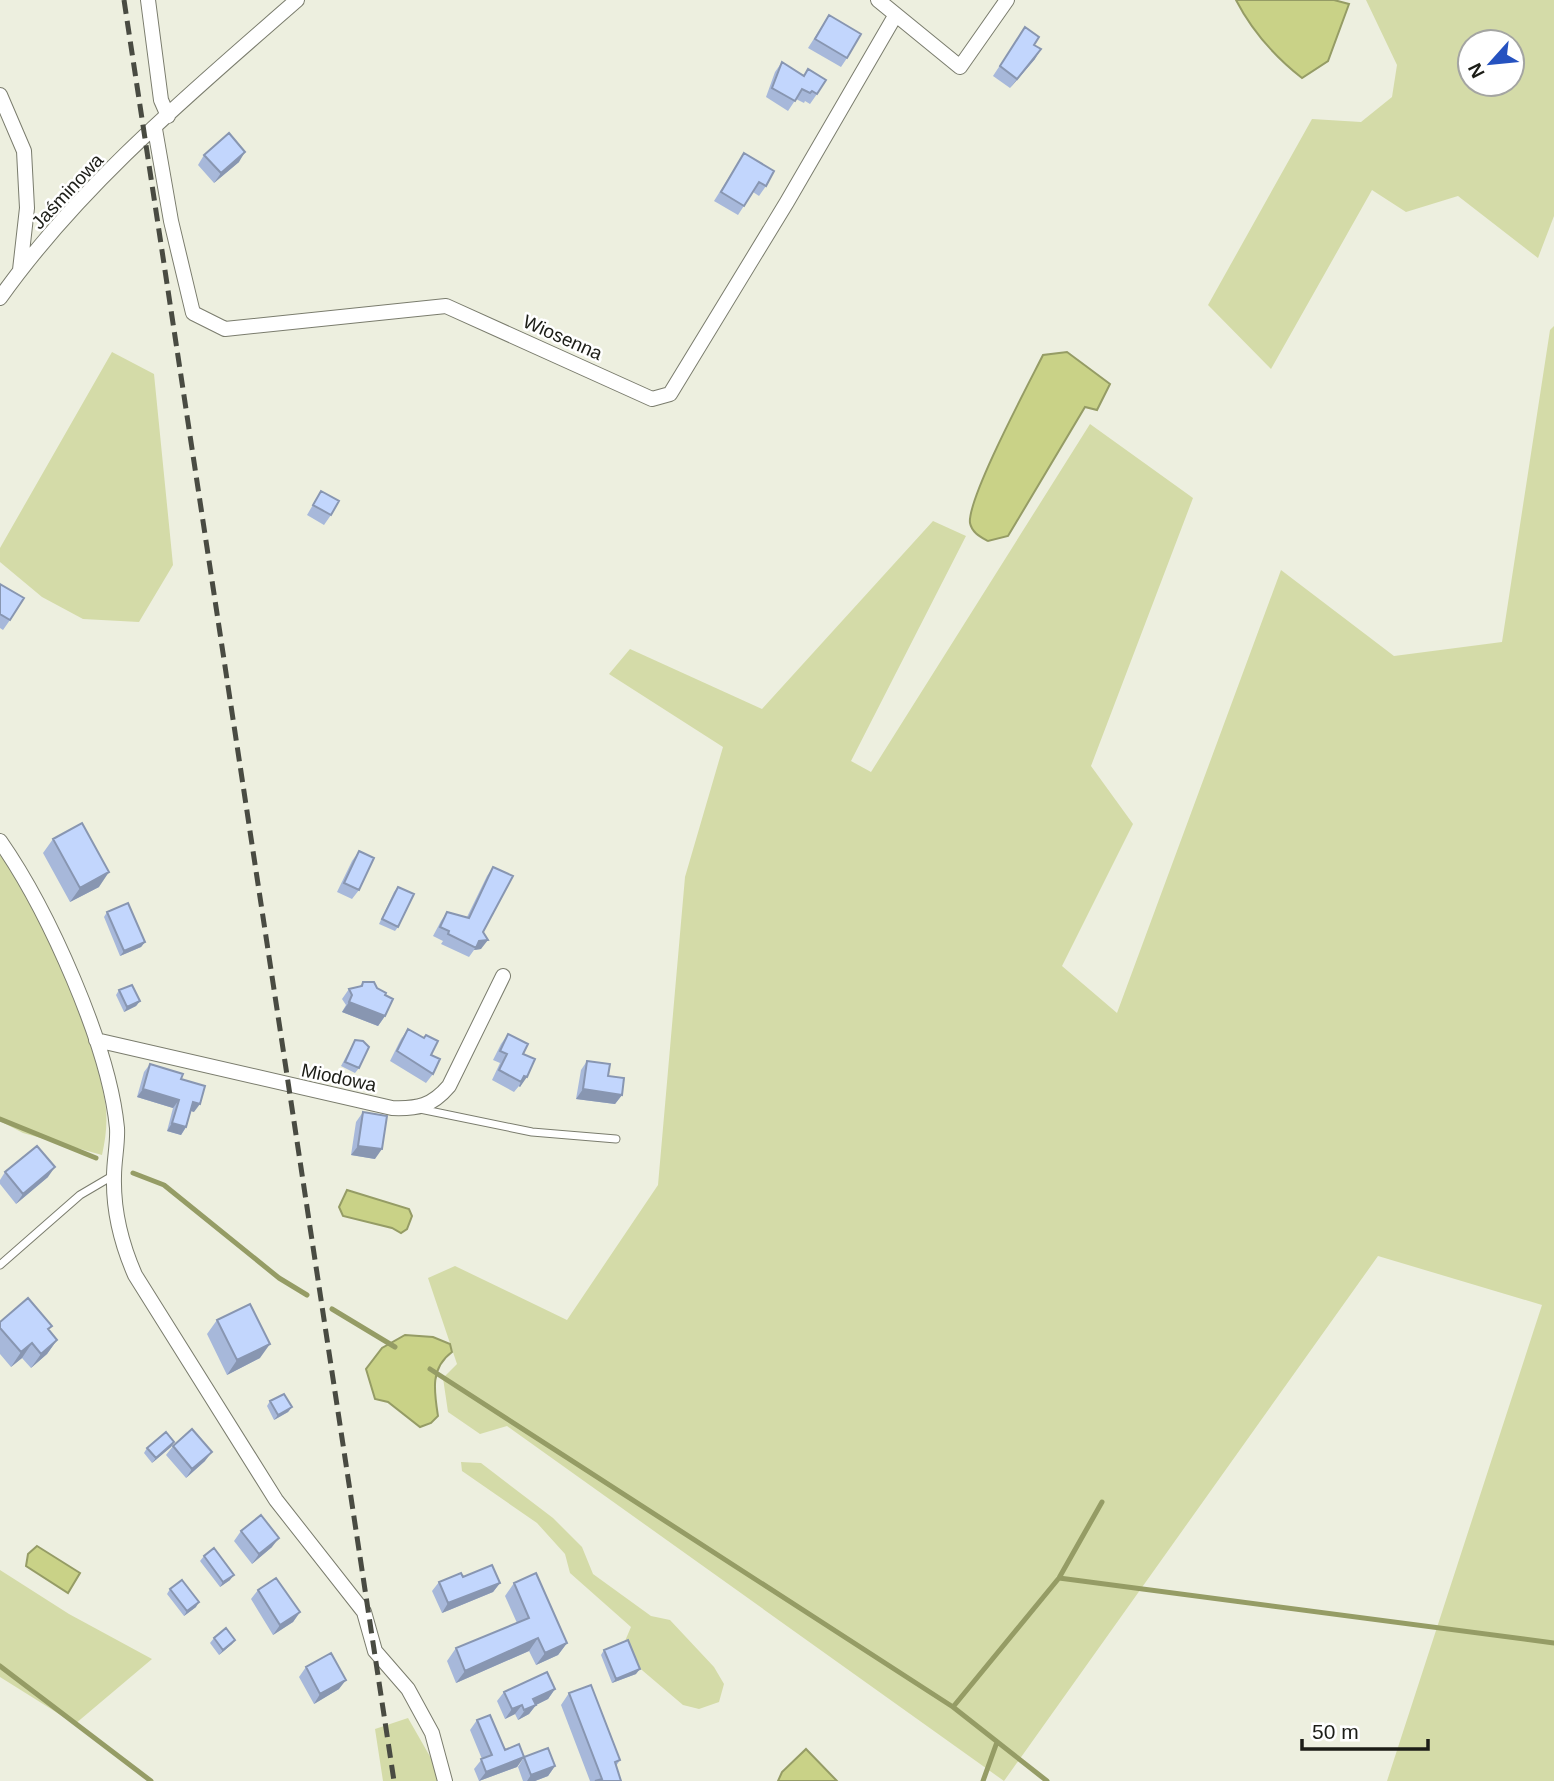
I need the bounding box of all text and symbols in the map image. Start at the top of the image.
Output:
north arrow [1456,28,1526,98]
text: N [1464,60,1489,81]
street label: Jaśminowa [27,149,108,233]
street label: Wiosenna [520,311,606,364]
street label: Miodowa [300,1059,379,1096]
scale bar [1302,1708,1428,1752]
text: 50 m [1312,1720,1359,1743]

